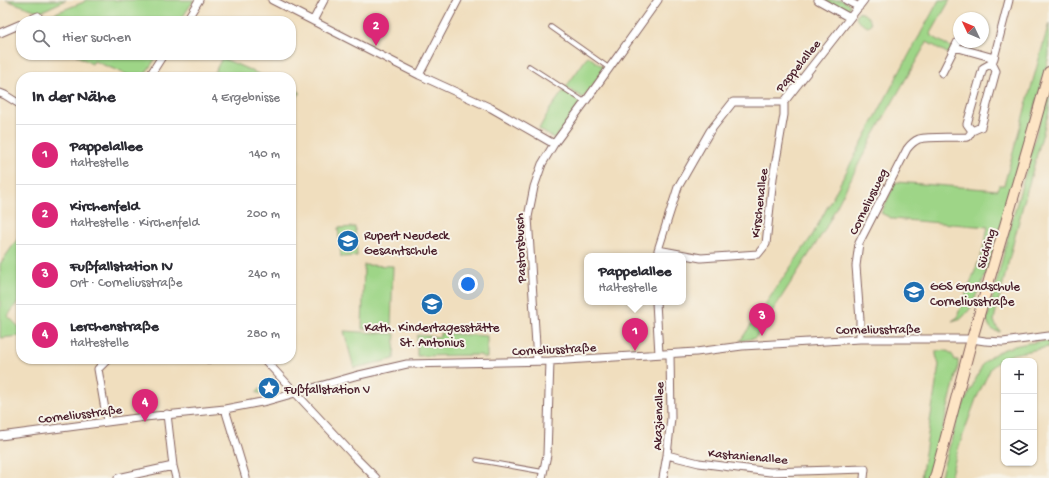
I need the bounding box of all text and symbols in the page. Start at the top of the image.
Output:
north arrow [953,12,989,48]
pin: 2 [363,13,389,46]
search box [16,16,296,60]
icon: search [30,27,52,49]
text: Hier suchen [62,29,131,47]
street label: Pappelallee [773,37,825,97]
text: In der Nähe [32,88,115,108]
text: 4 Ergebnisse [212,91,280,106]
text: Pappelallee [70,138,143,156]
text: 1 [42,147,48,162]
text: 140 m [249,147,280,162]
text: Haltestelle [70,156,129,171]
street label: Corneliusweg [847,166,892,238]
street label: Kirschenallee [749,167,772,239]
text: Kirchenfeld [70,198,139,216]
text: 2 [42,207,48,222]
text: 200 m [247,207,280,222]
street label: Pastorsbusch [513,213,530,284]
text: Haltestelle · Kirchenfeld [70,216,199,231]
street label: Südring [975,227,1000,270]
school or university icon: Rupert Neudeck Gesamtschule [335,228,361,254]
place label: Rupert Neudeck Gesamtschule [364,229,450,259]
popup [584,253,686,305]
text: Fußfallstation IV [70,258,173,276]
text: Pappelallee [599,263,671,281]
text: 3 [42,267,48,282]
text: 240 m [248,267,280,282]
your location [458,274,478,294]
text: Ort · Corneliusstraße [70,276,182,291]
school or university icon: GGS Grundschule Corneliusstraße [901,279,927,305]
place label: GGS Grundschule Corneliusstraße [930,280,1020,310]
text: Haltestelle [599,281,657,296]
school or university icon: Kath. Kindertagesstätte St. Antonius [419,291,445,317]
pin: 3 [749,303,775,336]
text: Lerchenstraße [70,318,159,336]
pin: 1 [622,318,648,351]
place label: Kath. Kindertagesstätte St. Antonius [365,321,500,351]
street label: Corneliusstraße [836,322,921,339]
text: 4 [42,327,48,342]
text: 280 m [247,327,280,342]
text: Haltestelle [70,336,129,351]
street label: Corneliusstraße [512,341,597,360]
map controls [1001,358,1037,466]
button: + [1001,358,1037,394]
place icon: Fußfallstation V [256,375,282,401]
street label: Akazienallee [651,381,668,451]
place label: Fußfallstation V [283,383,370,398]
pin: 4 [132,389,158,422]
button: − [1001,394,1037,430]
street label: Corneliusstraße [38,403,123,428]
button: layers [1001,430,1037,466]
street label: Kastanienallee [707,447,789,468]

